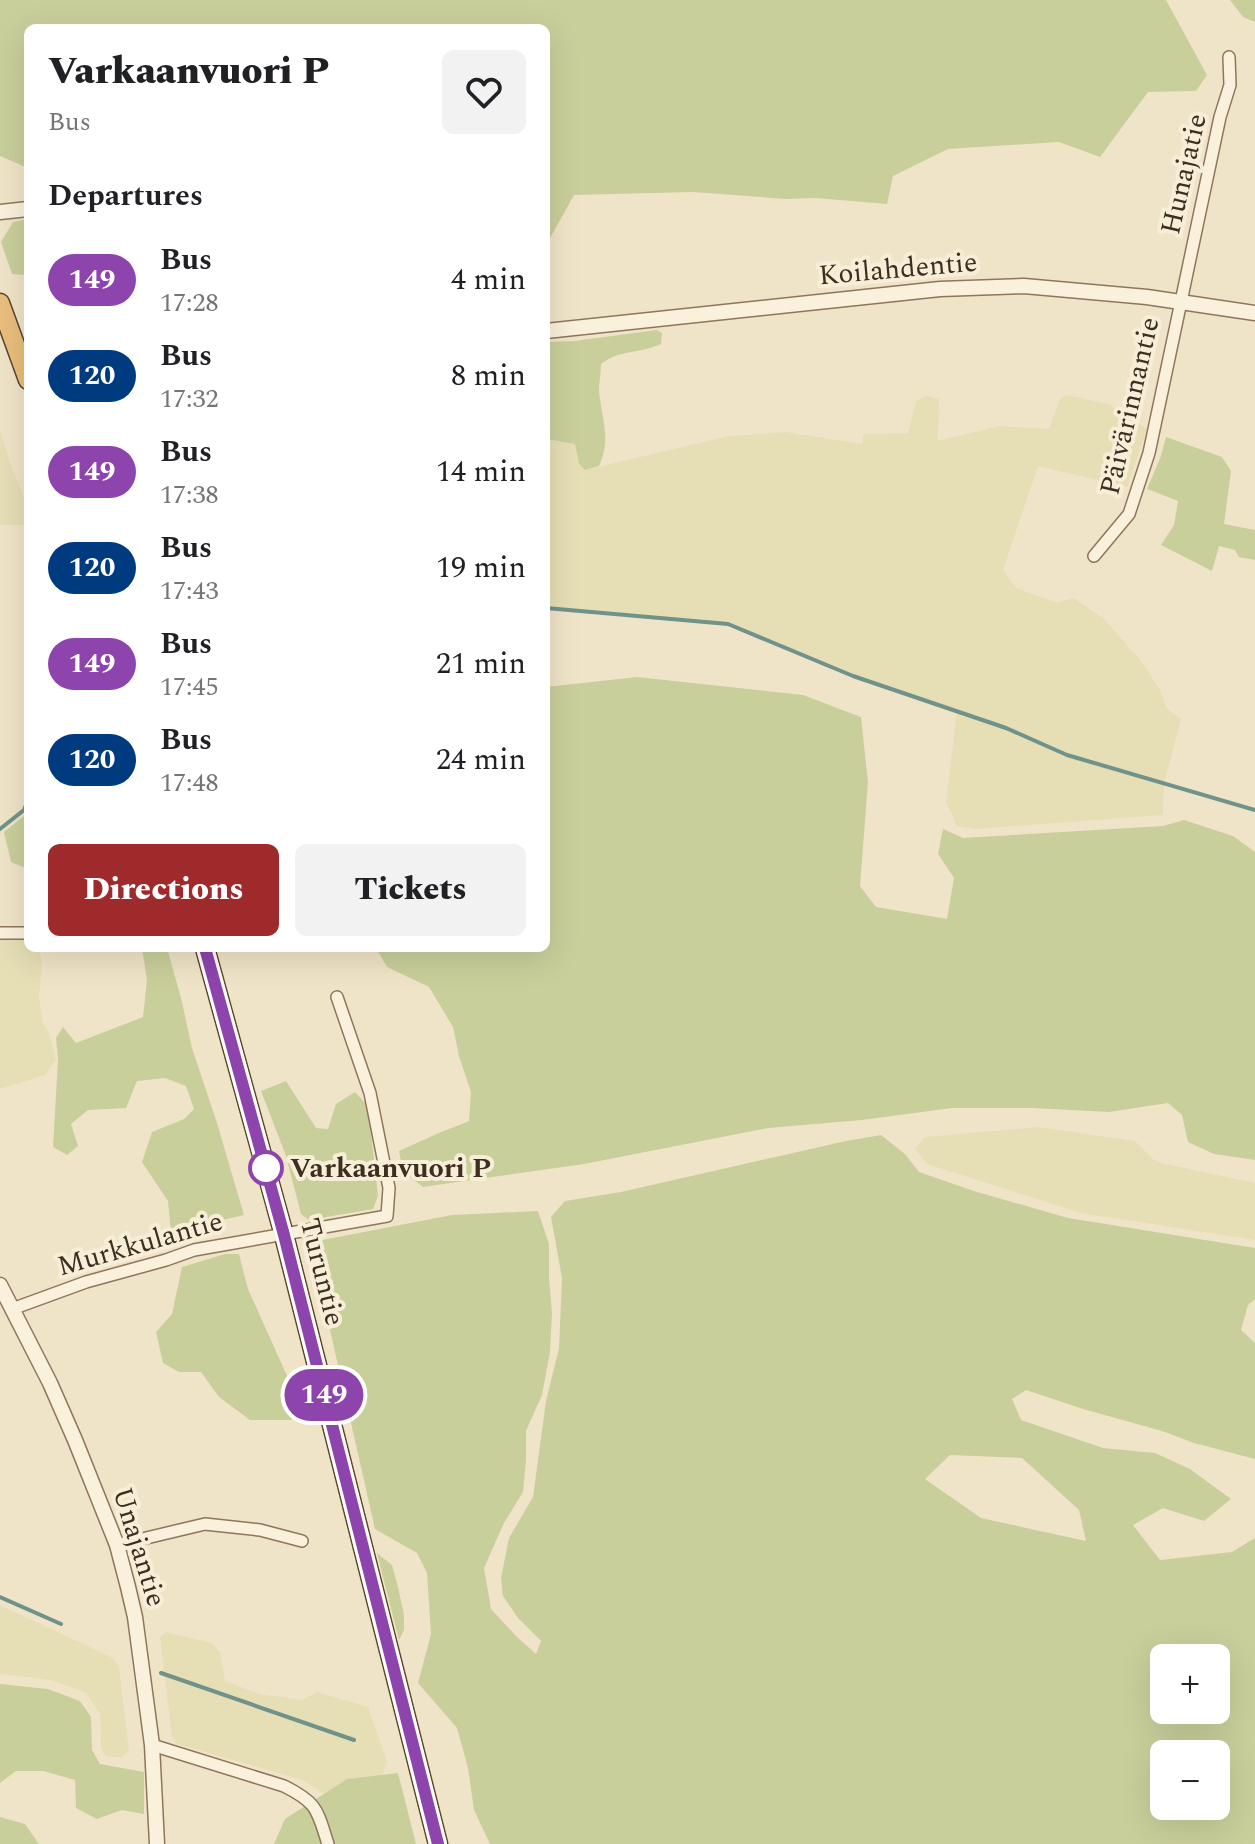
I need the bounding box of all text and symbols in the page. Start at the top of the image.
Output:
text: Varkaanvuori P [48,43,329,101]
button: heart [442,50,526,134]
text: Bus [48,102,91,142]
street label: Hunajatie [1149,109,1219,239]
text: Departures [48,173,203,219]
text: Bus [160,237,212,283]
street label: Koilahdentie [817,241,979,297]
text: 4 min [451,257,526,303]
text: 149 [68,258,116,301]
text: 17:28 [160,283,219,323]
street label: Päivärinnantie [1089,313,1171,499]
text: Bus [160,333,212,379]
text: 8 min [451,353,526,399]
text: 120 [68,354,116,397]
text: 17:32 [160,379,219,419]
text: Bus [160,429,212,475]
text: 14 min [436,449,526,495]
text: 149 [68,450,116,493]
text: 17:38 [160,475,219,515]
text: Bus [160,525,212,571]
text: 19 min [436,545,526,591]
text: 120 [68,546,116,589]
text: 17:43 [160,571,219,611]
text: Bus [160,621,212,667]
text: 21 min [436,641,526,687]
text: 149 [68,642,116,685]
text: 17:45 [160,667,219,707]
text: Bus [160,717,212,763]
text: 24 min [436,737,526,783]
text: 120 [68,738,116,781]
text: 17:48 [160,763,219,803]
button: Directions [48,844,279,936]
button: Tickets [295,844,526,936]
place label: Varkaanvuori P [290,1147,491,1190]
marker: Varkaanvuori P [249,1151,283,1185]
street label: Murkkulantie [52,1200,228,1288]
street label: Turuntie [288,1214,356,1330]
line badge: 149 [278,1369,370,1421]
text: 149 [300,1373,348,1416]
street label: Unajantie [100,1482,178,1612]
map controls [1150,1644,1230,1820]
button: + [1150,1644,1230,1724]
button: − [1150,1740,1230,1820]

